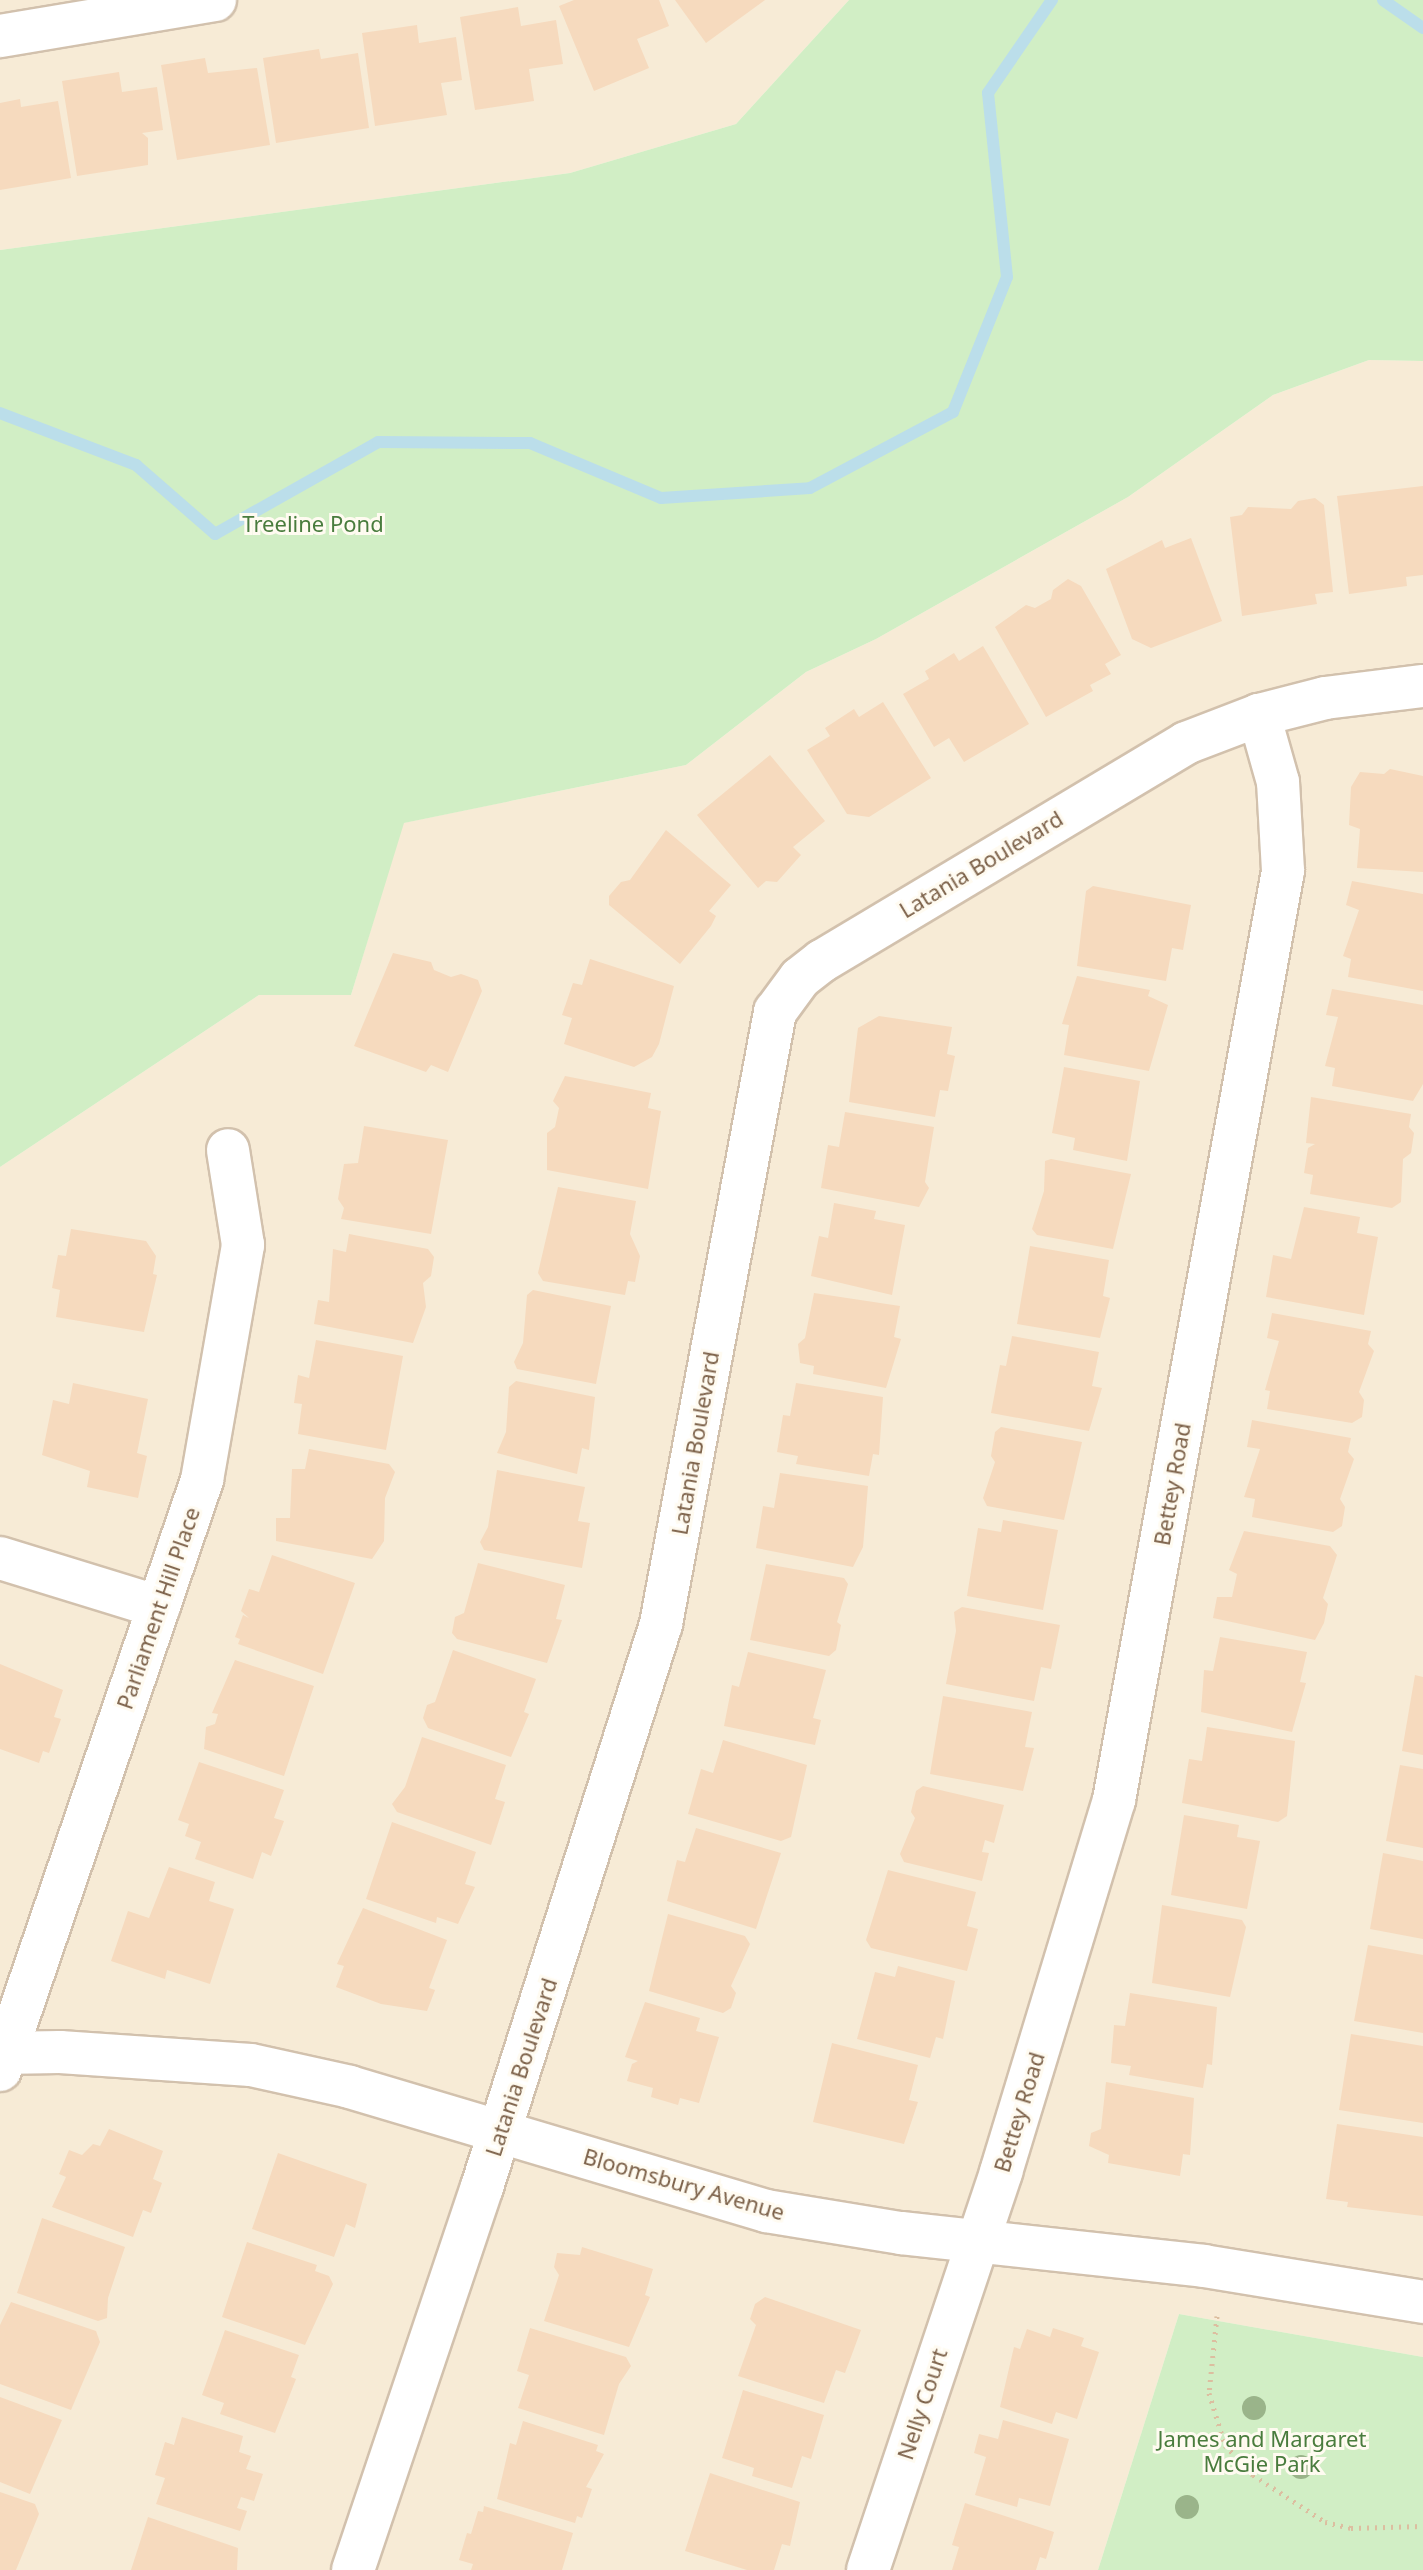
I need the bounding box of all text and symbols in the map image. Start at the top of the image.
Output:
park label: Treeline Pond [242,511,384,537]
street label: Latania Boulevard [894,805,1068,923]
street label: Latania Boulevard [666,1349,724,1537]
street label: Bettey Road [1148,1420,1196,1548]
street label: Parliament Hill Place [111,1503,205,1713]
street label: Latania Boulevard [480,1974,562,2160]
street label: Bettey Road [988,2049,1050,2175]
street label: Bloomsbury Avenue [580,2143,788,2225]
street label: Nelly Court [892,2345,952,2463]
park label: James and Margaret McGie Park [1158,2425,1366,2476]

